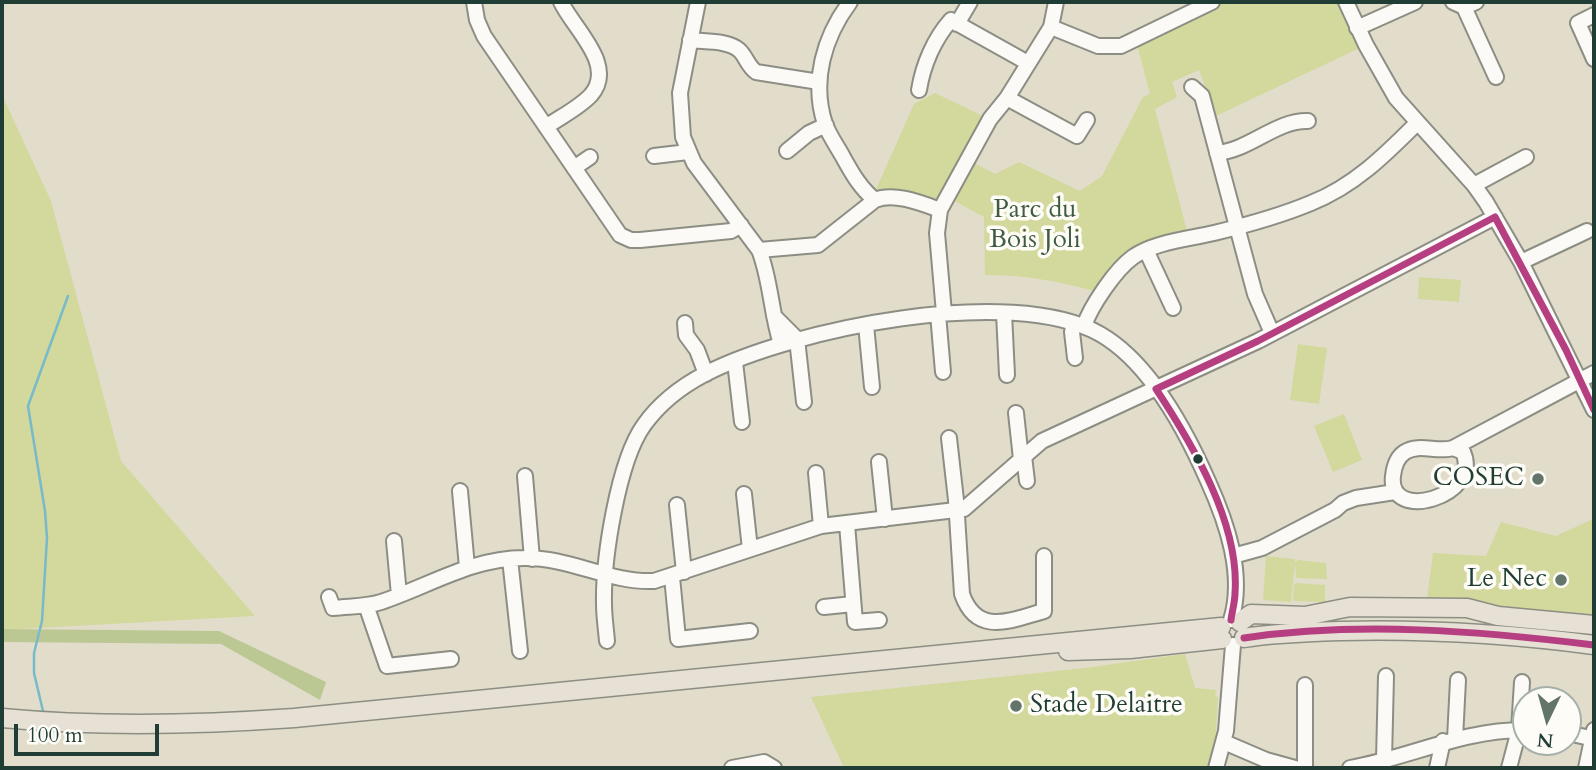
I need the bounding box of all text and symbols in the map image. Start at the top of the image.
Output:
park label: Parc du Bois Joli [989,195,1081,256]
unlabelled marker [1191,452,1205,466]
place label: COSEC [1433,463,1524,495]
marker: COSEC [1530,471,1546,487]
place label: Le Nec [1467,564,1547,596]
marker: Le Nec [1553,572,1569,588]
north arrow [1512,686,1582,756]
place label: Stade Delaitre [1030,690,1183,722]
marker: Stade Delaitre [1008,698,1024,714]
scale bar [18,710,163,754]
text: 100 m [27,721,83,750]
text: N [1536,726,1555,754]

